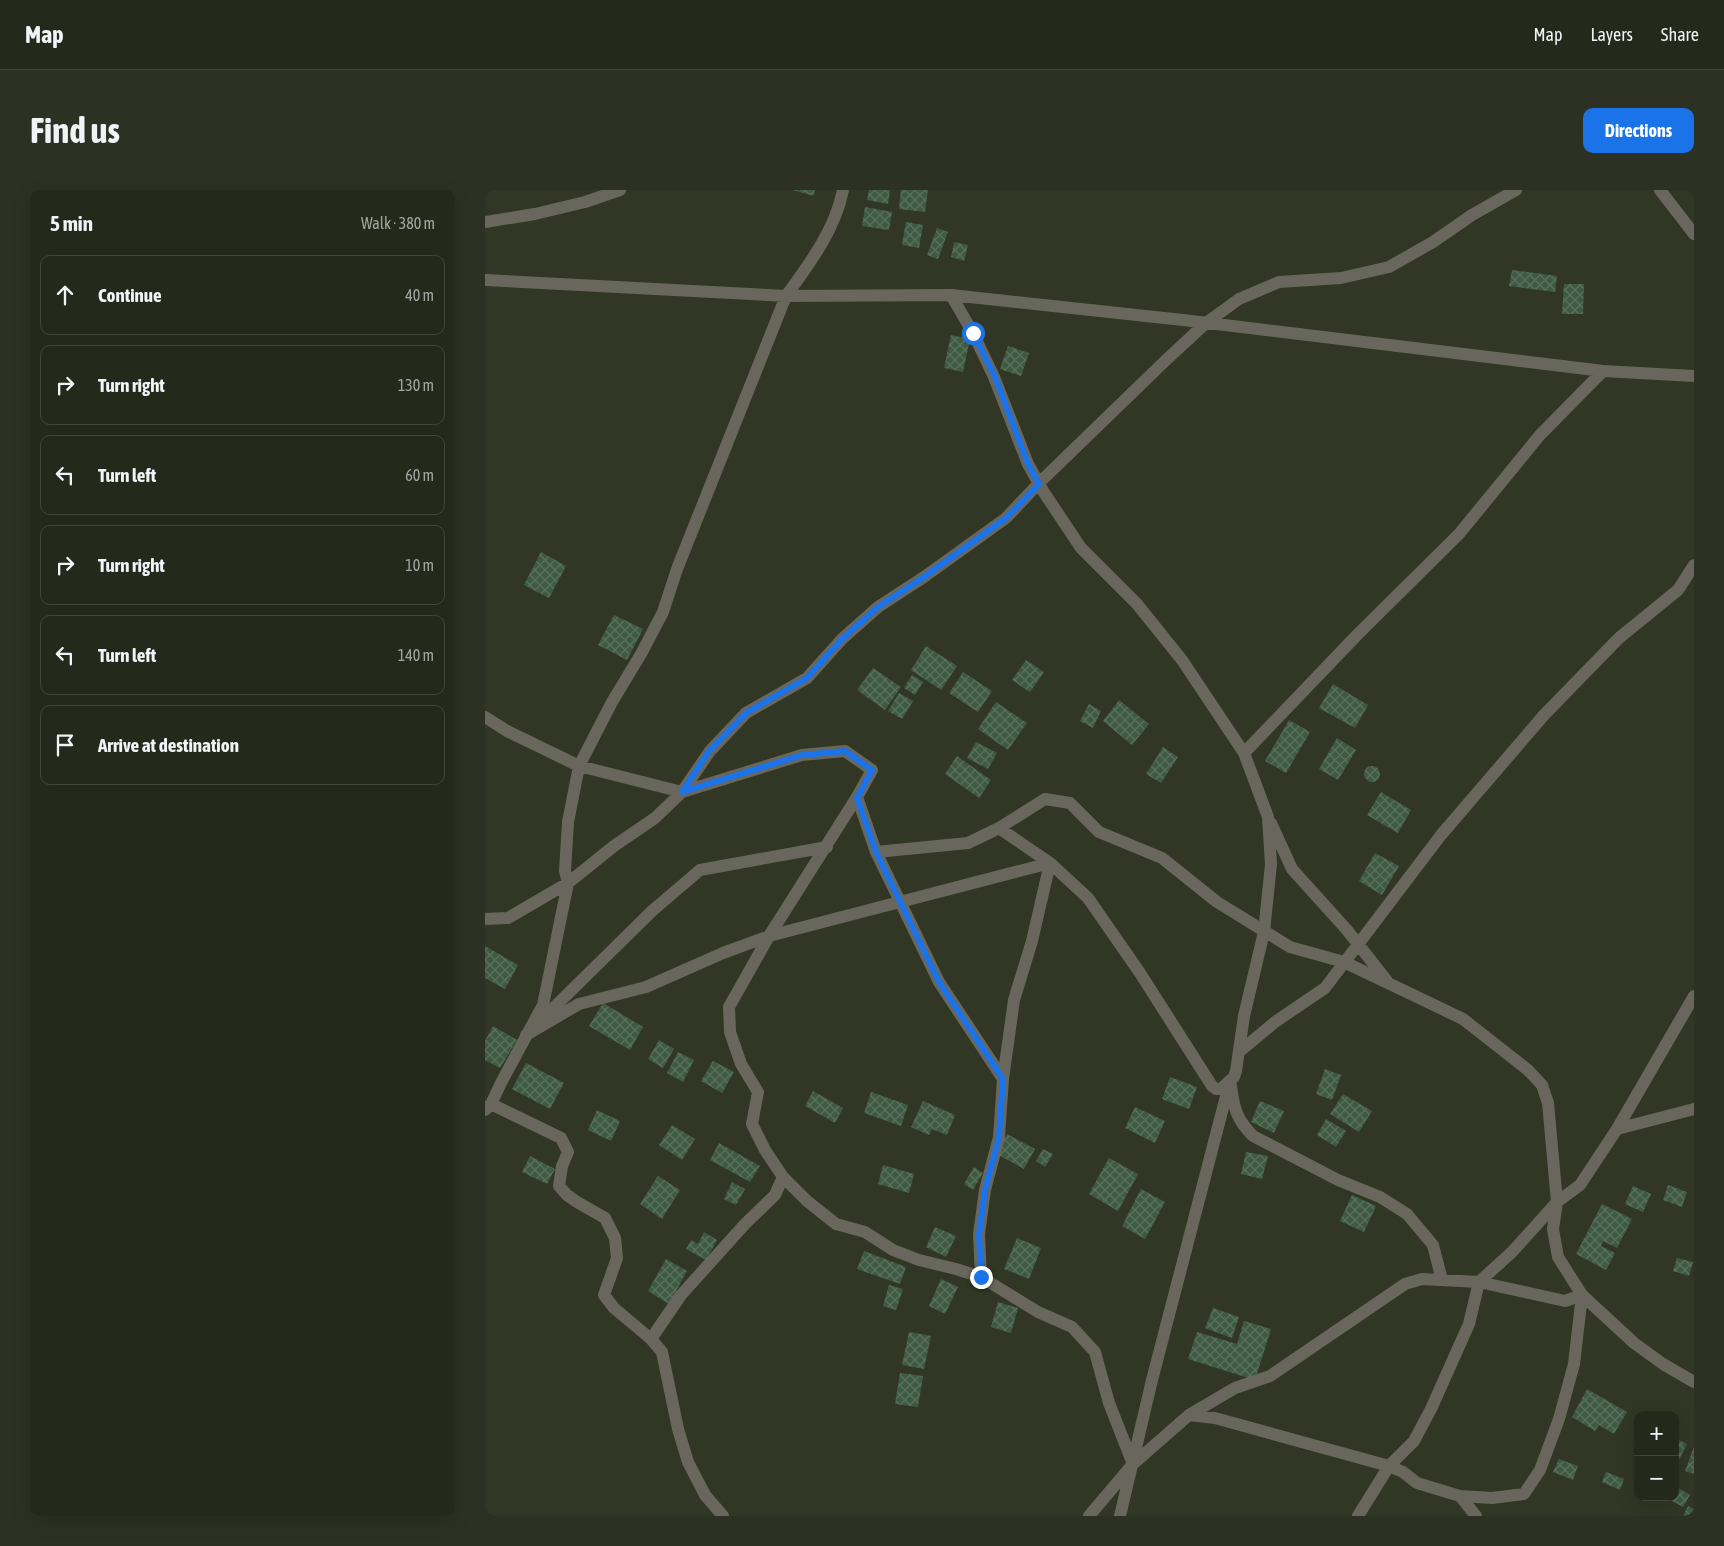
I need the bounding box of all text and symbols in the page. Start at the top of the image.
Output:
text: Map [25,21,64,48]
text: Map [1533,24,1562,45]
text: Layers [1590,24,1633,45]
text: Share [1661,24,1699,45]
button: Directions [1583,108,1694,153]
text: Find us [30,110,120,150]
text: 5 min [50,211,93,235]
text: Walk · 380 m [361,214,435,232]
icon: ahead [51,281,79,309]
text: Continue [98,284,162,306]
text: 40 m [405,286,434,304]
route start [962,322,985,345]
icon: right [51,371,79,399]
text: Turn right [98,374,165,396]
text: 130 m [398,376,434,394]
icon: left [51,461,79,489]
text: Turn left [98,464,156,486]
text: 60 m [405,466,434,484]
icon: right [51,551,79,579]
text: Turn right [98,554,165,576]
text: 10 m [405,556,434,574]
icon: left [51,641,79,669]
text: Turn left [98,644,156,666]
text: 140 m [398,646,434,664]
icon: arrive [51,731,79,759]
text: Arrive at destination [98,734,239,756]
route end [970,1266,993,1289]
map controls [1634,1411,1679,1501]
button: + [1634,1411,1679,1456]
button: − [1634,1456,1679,1501]

